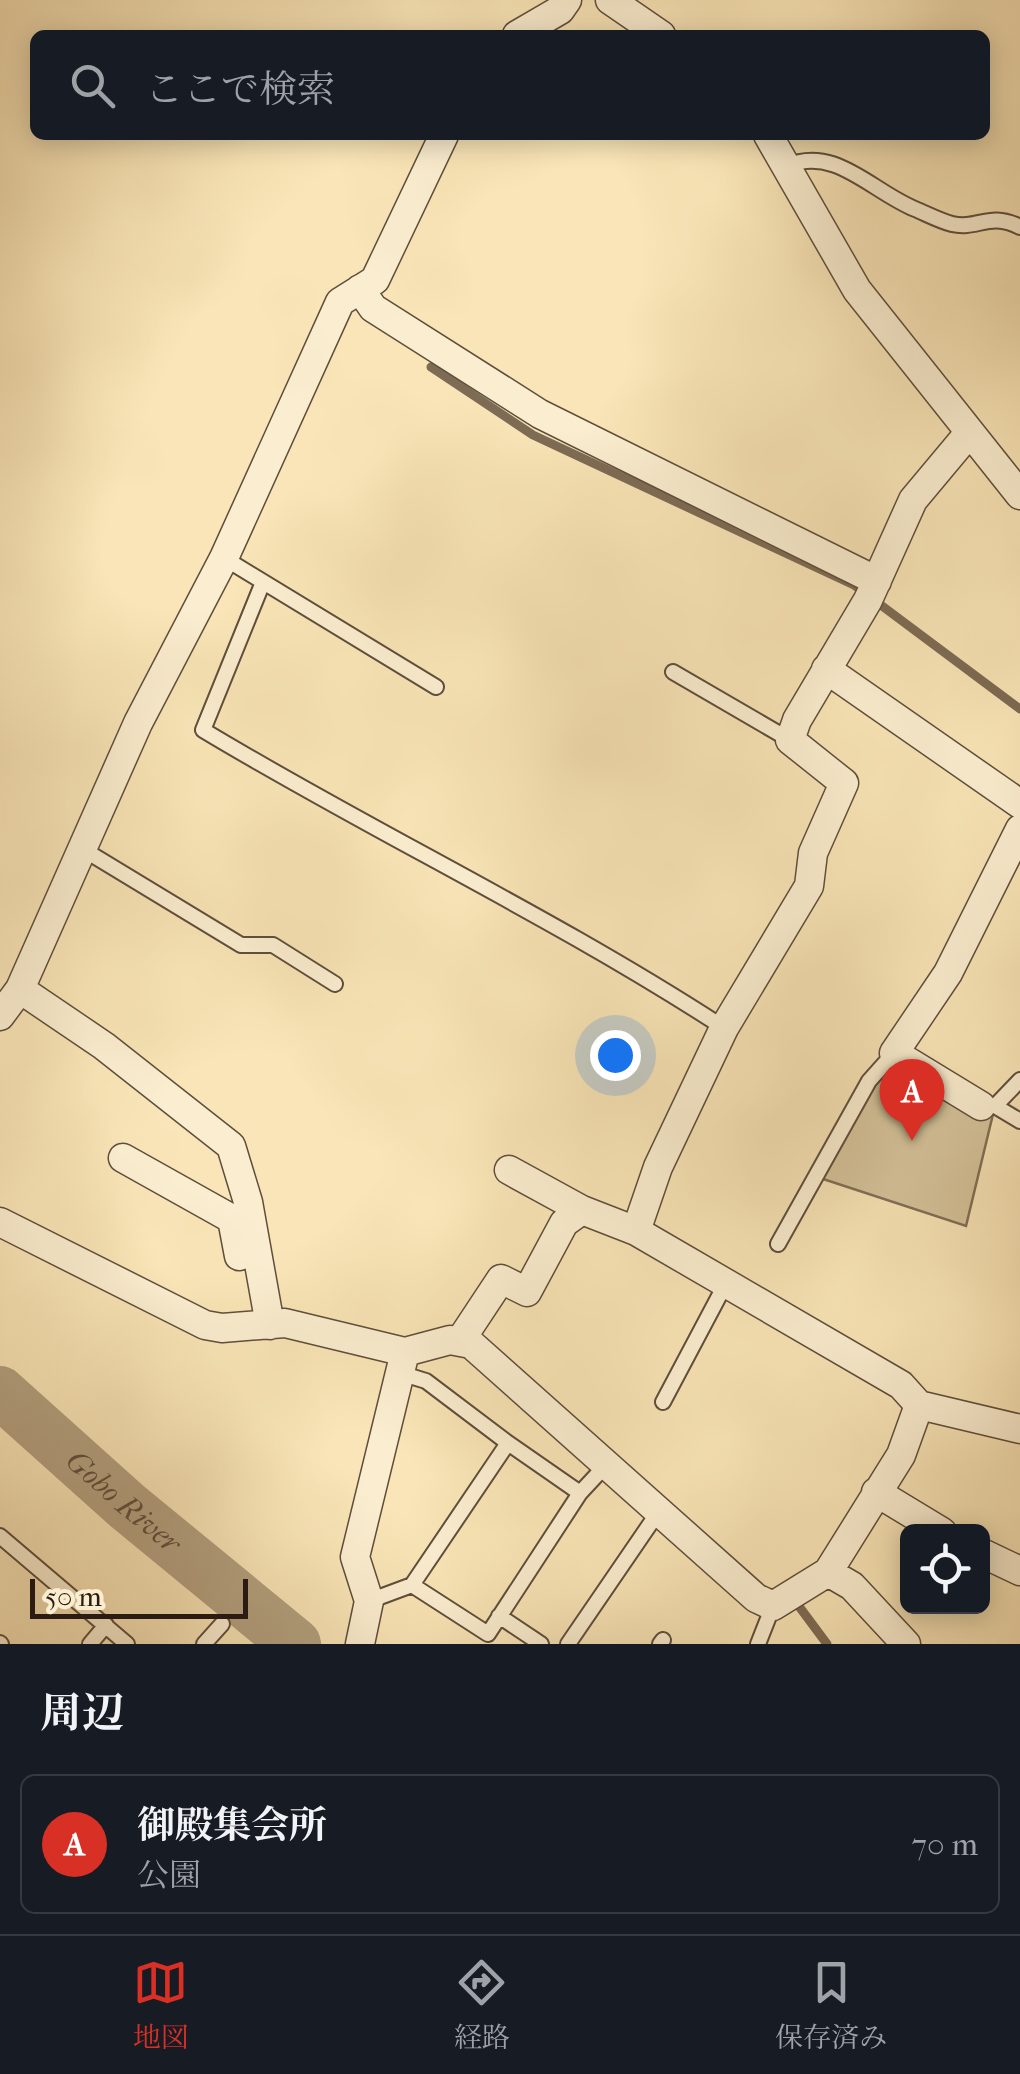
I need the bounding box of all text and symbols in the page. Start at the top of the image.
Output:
search box [30,30,990,140]
icon: search [65,58,120,113]
text: ここで検索 [145,67,335,112]
your location [590,1030,641,1081]
pin: A [880,1058,944,1141]
water label: Gobo River [59,1442,190,1562]
map controls [900,1524,990,1614]
button: locate [900,1524,990,1614]
scale bar [30,1574,248,1618]
text: 50 m [45,1580,102,1613]
text: 周辺 [40,1689,124,1738]
text: 御殿集会所 [137,1803,327,1848]
text: A [64,1826,85,1863]
text: 70 m [912,1826,978,1863]
text: 公園 [137,1857,201,1894]
tab: 地図 [133,1955,189,2055]
tab: 経路 [454,1955,510,2055]
tab: 保存済み [775,1955,887,2055]

